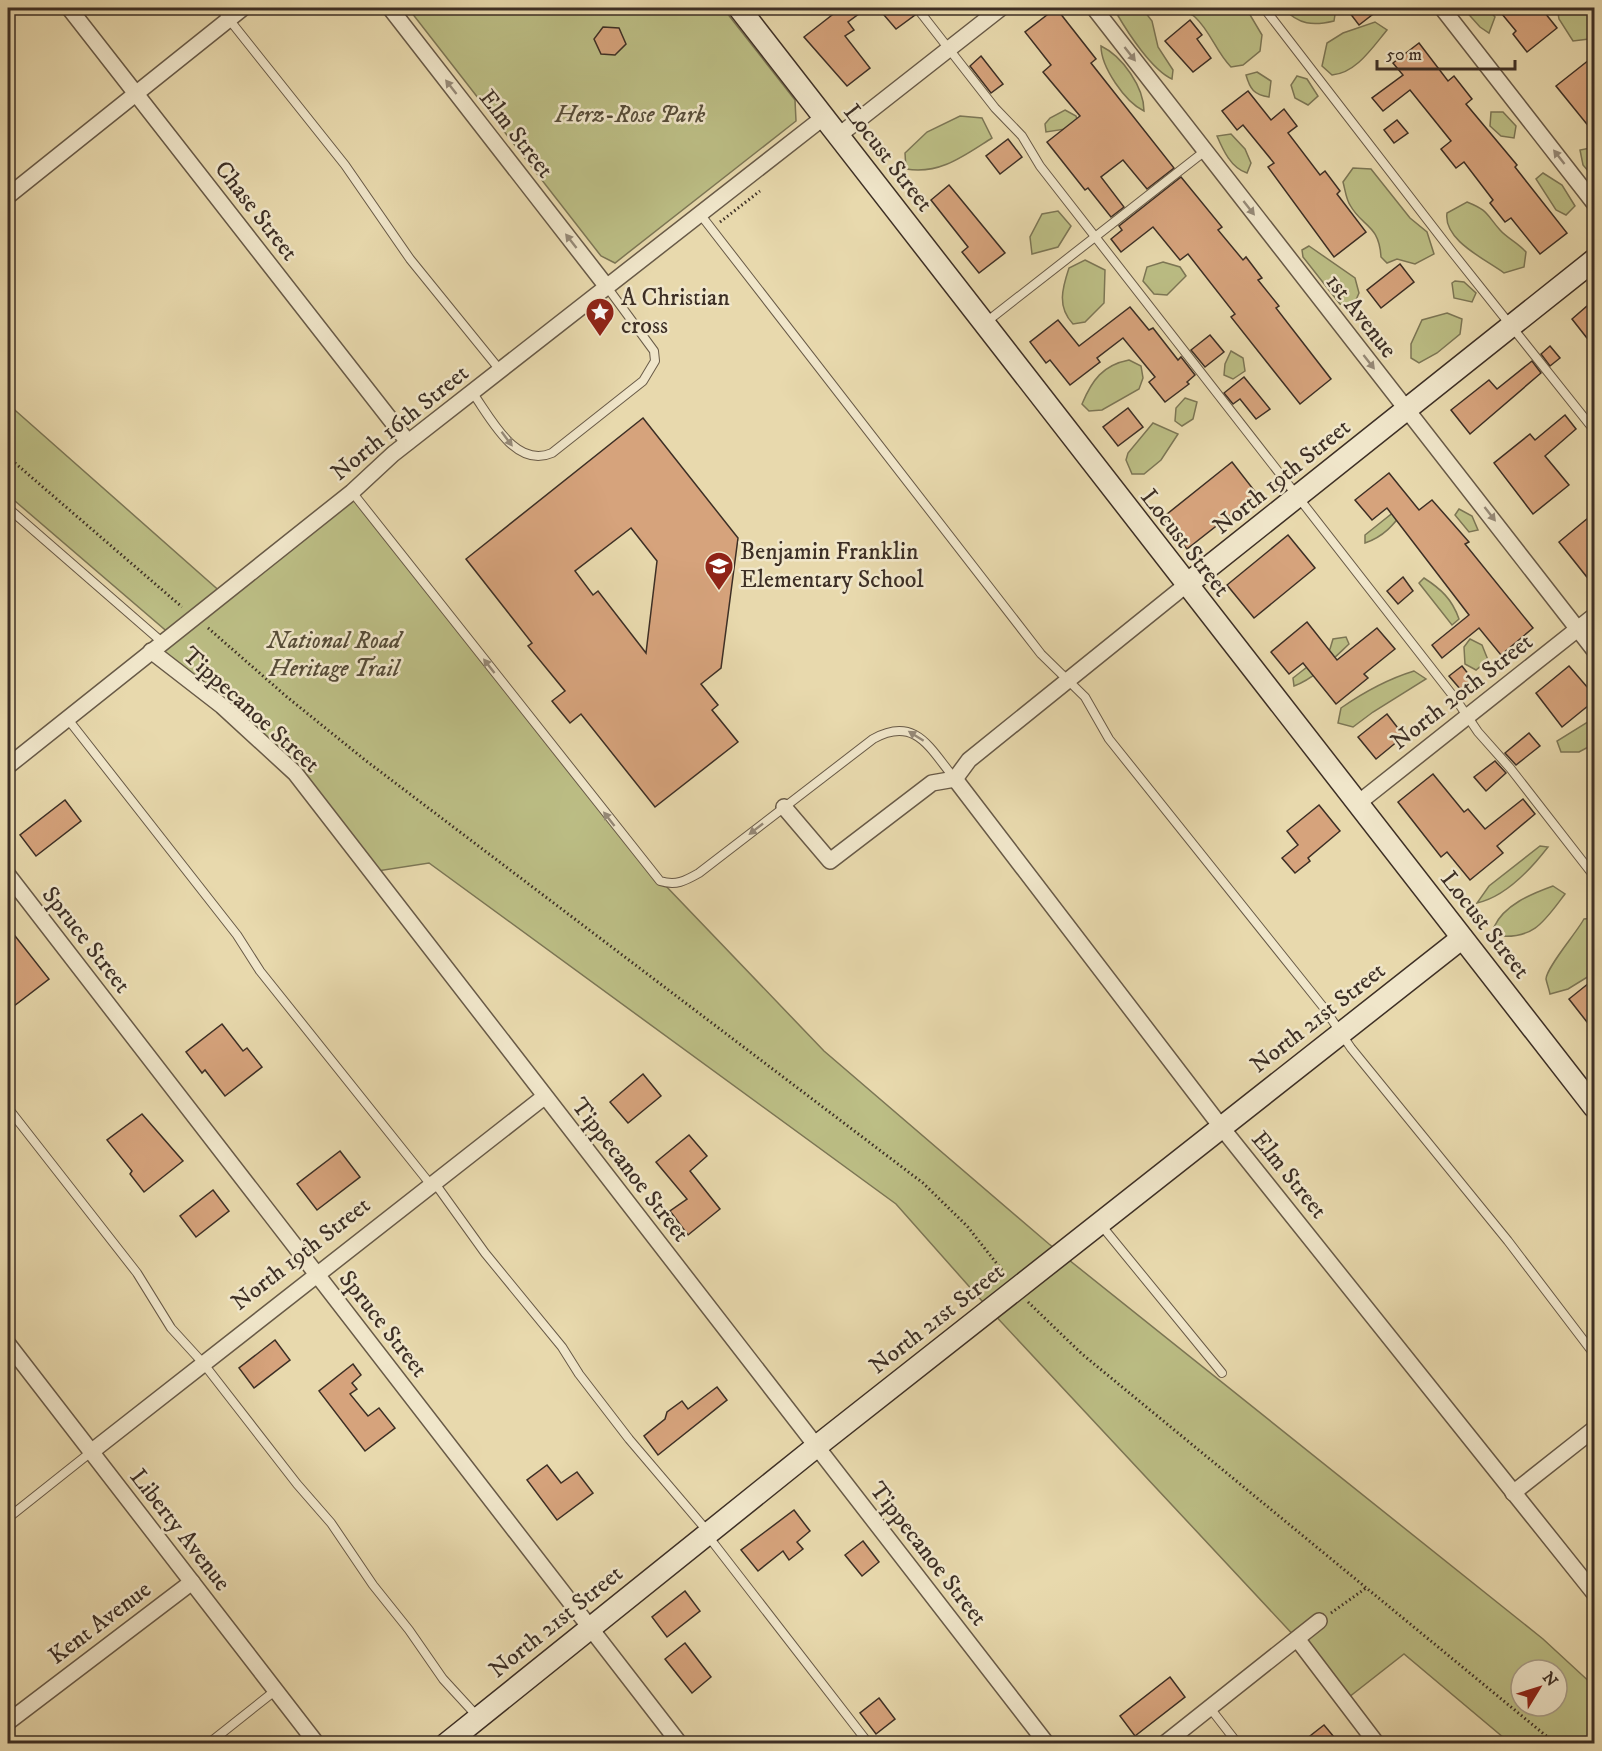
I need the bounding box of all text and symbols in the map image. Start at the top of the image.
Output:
scale bar [1377,33,1515,71]
text: 50 m [1386,44,1422,66]
one-way arrow [1123,46,1135,61]
one-way arrow [446,79,458,94]
street label: Elm Street [472,84,560,185]
street label: Locust Street [837,98,940,218]
park label: Herz-Rose Park [554,100,705,130]
one-way arrow [1553,150,1565,165]
street label: Chase Street [208,155,305,267]
one-way arrow [1243,200,1256,216]
one-way arrow [564,233,577,249]
street label: 1st Avenue [1319,268,1403,364]
place label: A Christian cross [621,283,730,341]
place icon: A Christian cross [584,296,616,338]
one-way arrow [1362,354,1375,370]
street label: North 16th Street [325,358,475,488]
street label: North 19th Street [1207,412,1357,542]
one-way arrow [501,431,513,446]
street label: Locust Street [1134,483,1237,603]
one-way arrow [1484,507,1496,522]
place label: Benjamin Franklin Elementary School [740,537,924,595]
school or university icon: Benjamin Franklin Elementary School [703,550,735,592]
park label: National Road Heritage Trail [265,626,404,684]
street label: North 20th Street [1385,627,1539,757]
street label: Tippecanoe Street [176,640,326,780]
one-way arrow [483,658,495,673]
one-way arrow [908,731,924,742]
one-way arrow [603,811,616,827]
one-way arrow [748,823,764,835]
street label: Locust Street [1434,865,1537,985]
street label: Spruce Street [35,881,137,1000]
street label: North 21st Street [1244,956,1392,1080]
street label: Tippecanoe Street [564,1092,696,1248]
street label: Elm Street [1245,1125,1334,1225]
street label: North 19th Street [226,1190,377,1318]
street label: North 21st Street [863,1257,1011,1381]
street label: Spruce Street [332,1265,434,1384]
street label: Liberty Avenue [123,1463,237,1597]
street label: Tippecanoe Street [862,1476,994,1632]
street label: North 21st Street [483,1559,629,1685]
street label: Kent Avenue [43,1575,157,1671]
north arrow [1509,1658,1569,1718]
text: N [1538,1668,1562,1691]

